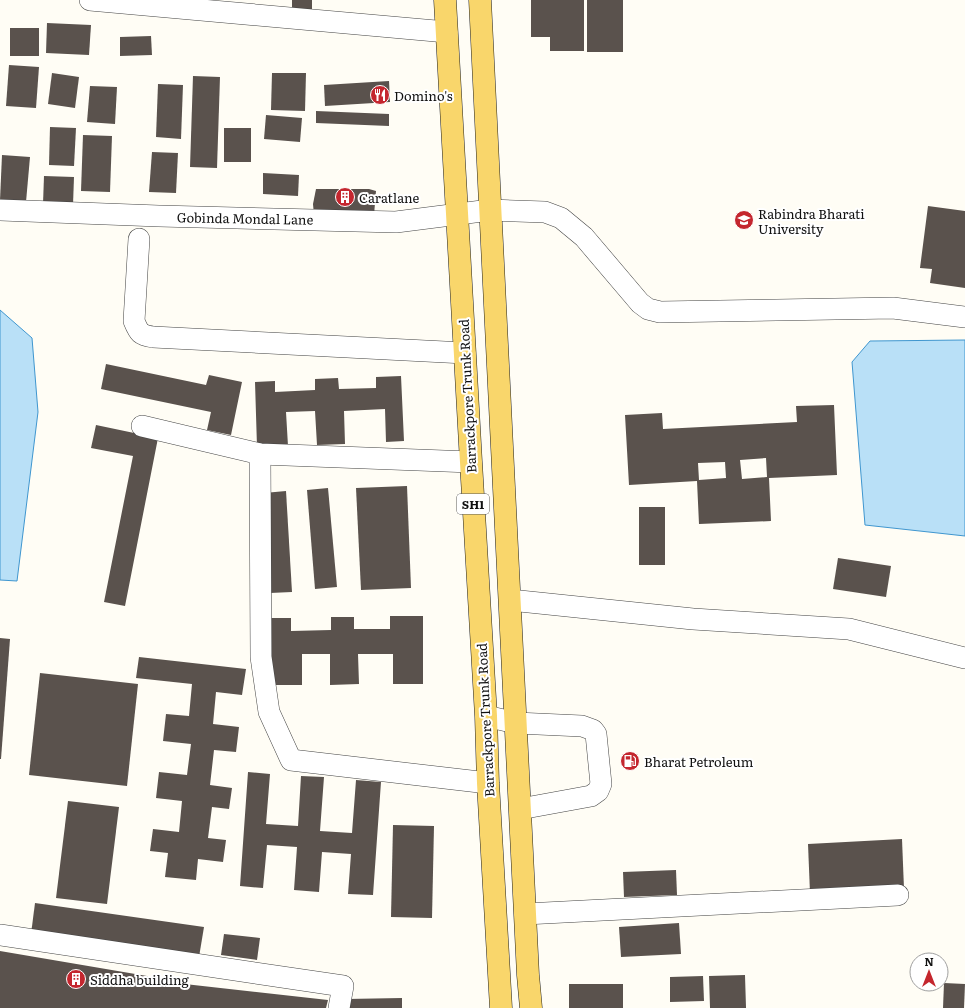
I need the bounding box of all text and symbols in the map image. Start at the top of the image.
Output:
restaurant icon: Domino's [369,84,391,106]
place label: Domino's [394,86,453,105]
building icon: Caratlane [334,186,356,208]
place label: Caratlane [359,188,420,207]
place label: Rabindra Bharati University [758,204,865,238]
street label: Gobinda Mondal Lane [177,207,314,229]
school or university icon: Rabindra Bharati University [733,209,755,231]
street label: Barrackpore Trunk Road [453,319,481,473]
road number: SH1 [457,494,489,514]
street label: Barrackpore Trunk Road [471,643,499,797]
fuel station icon: Bharat Petroleum [619,750,641,772]
place label: Bharat Petroleum [644,752,754,771]
north arrow [909,952,949,992]
text: N [924,953,934,969]
building icon: Siddha building [65,968,87,990]
place label: Siddha building [90,970,190,989]

